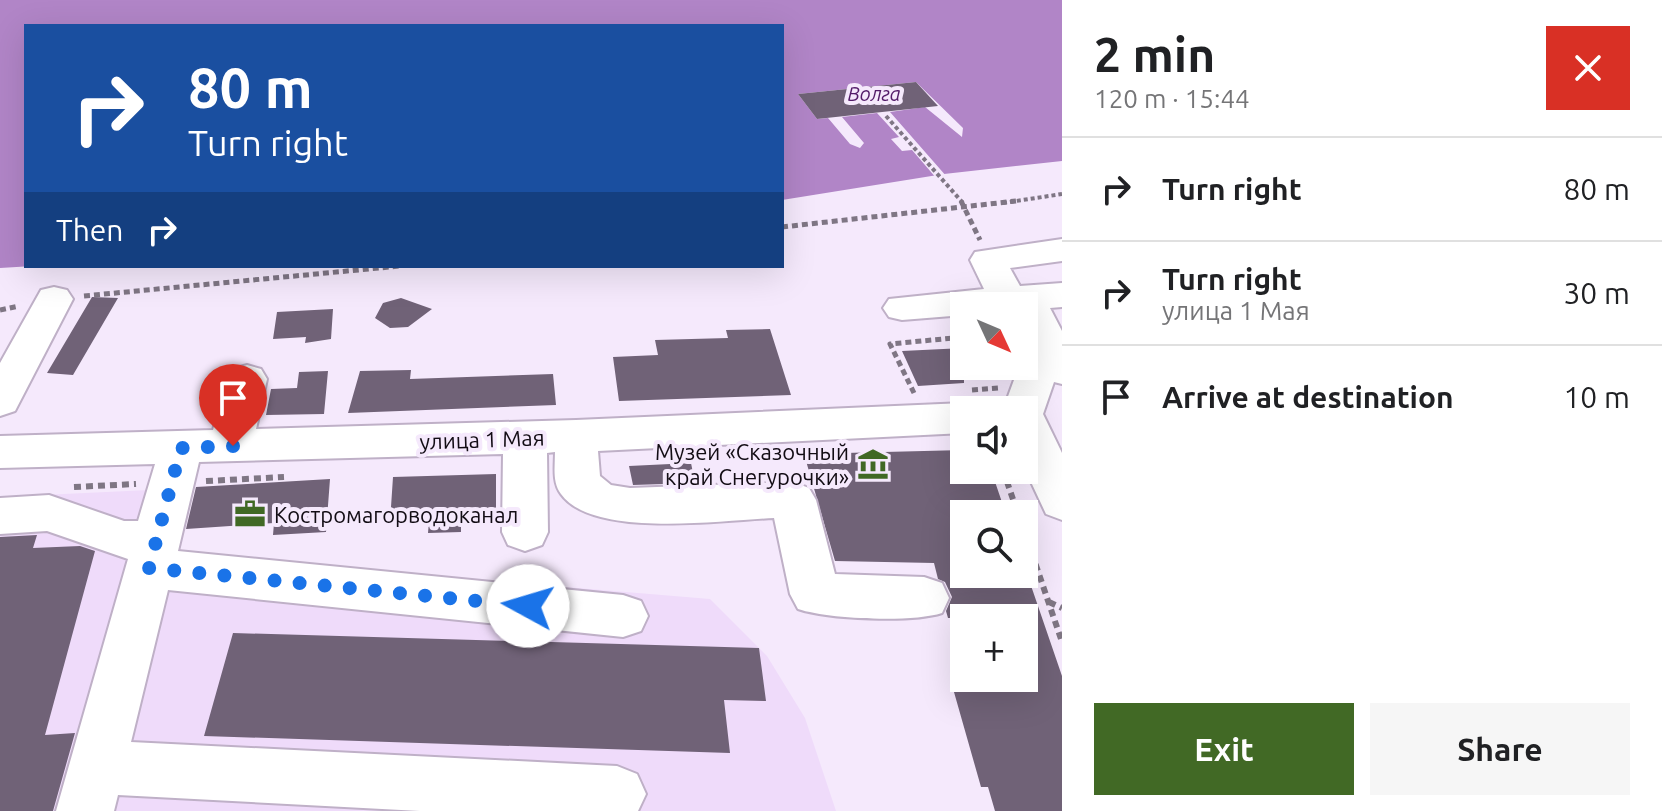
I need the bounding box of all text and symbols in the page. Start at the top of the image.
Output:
button: close [1546,26,1630,110]
text: 2 min [1094,27,1215,81]
icon: right [56,56,160,160]
text: 80 m [188,56,313,119]
water label: Волга [847,82,901,105]
text: 120 m · 15:44 [1094,84,1250,113]
text: Turn right [188,122,348,163]
icon: right [1094,167,1138,211]
text: Turn right [1162,172,1302,206]
text: 80 m [1563,172,1630,206]
icon: right [140,208,184,252]
text: Then [56,213,124,247]
text: Turn right [1162,262,1302,296]
icon: right [1094,271,1138,315]
text: 30 m [1563,276,1630,310]
north arrow [950,292,1038,380]
map controls [950,292,1038,692]
text: улица 1 Мая [1162,296,1310,325]
pin [199,364,267,446]
icon: arrive [1094,375,1138,419]
icon: arrive [211,376,255,420]
text: Arrive at destination [1162,380,1454,414]
text: 10 m [1563,380,1630,414]
button: sound [950,396,1038,484]
street label: улица 1 Мая [419,424,545,454]
place label: Музей «Сказочный край Снегурочки» [655,439,849,489]
museum icon: Музей «Сказочный край Снегурочки» [856,447,890,481]
office icon: Костромагорводоканал [233,497,267,531]
button: search [950,500,1038,588]
place label: Костромагорводоканал [274,502,518,527]
position arrow [486,564,570,648]
button: + [950,604,1038,692]
button: Exit [1094,703,1354,795]
button: Share [1370,703,1630,795]

